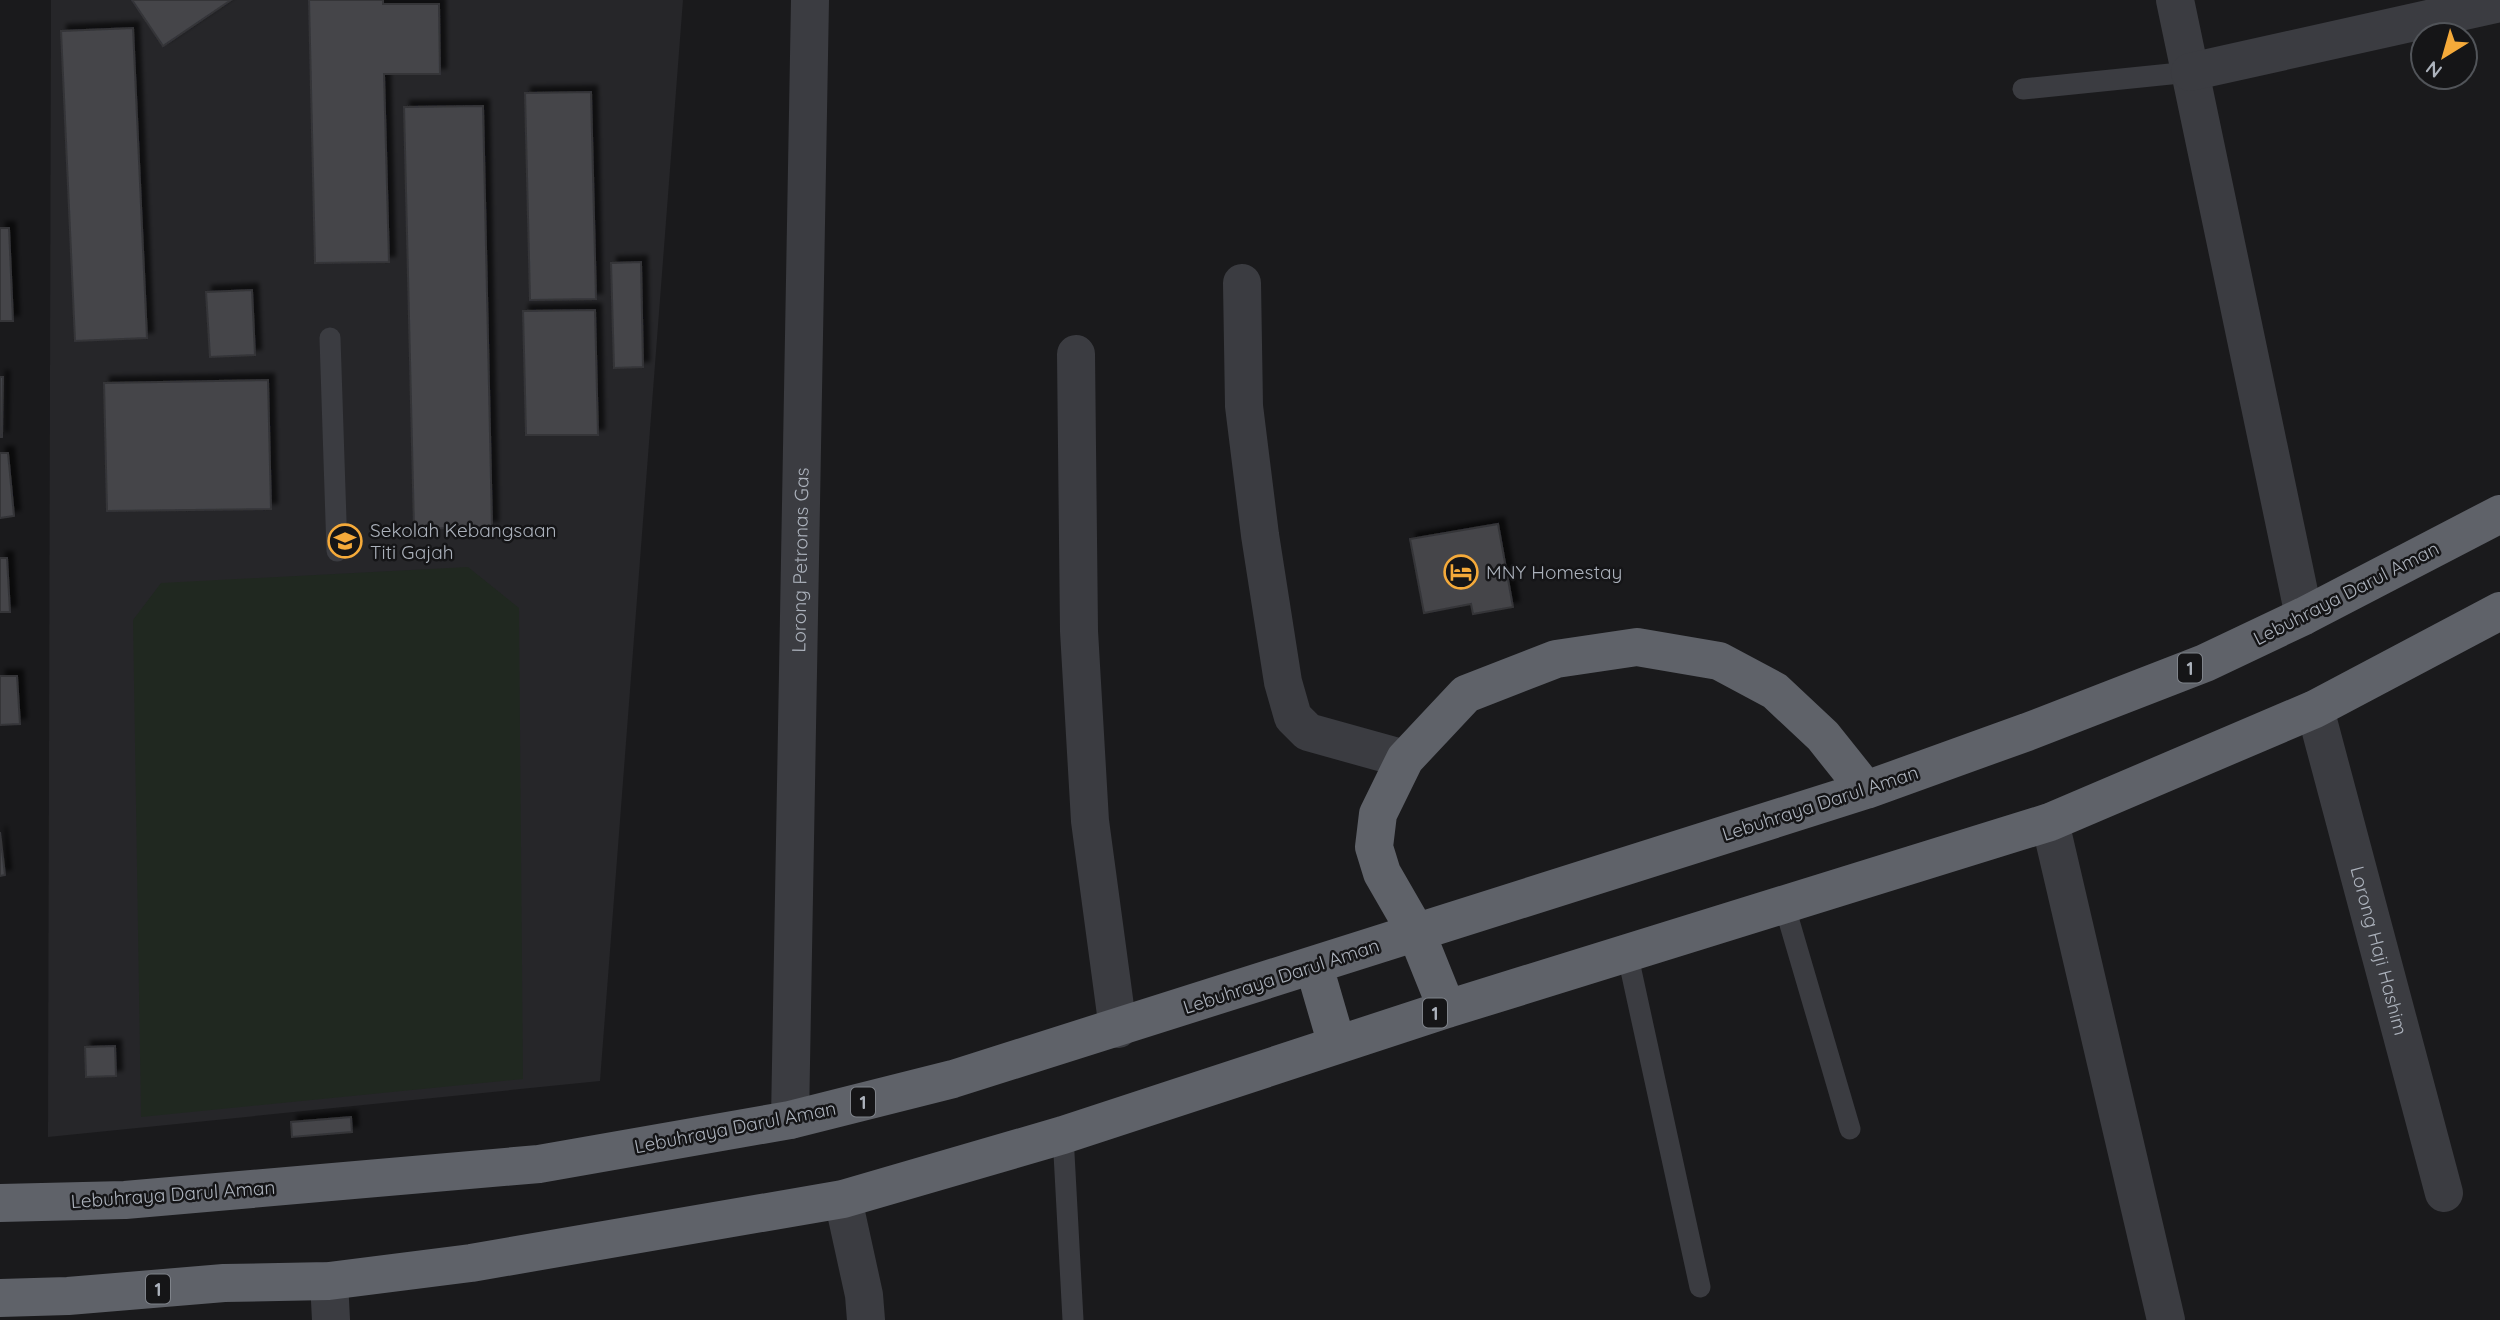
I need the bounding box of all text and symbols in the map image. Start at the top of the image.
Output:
north arrow [2409,21,2479,91]
text: N [2421,56,2447,83]
street label: Lorong Petronas Gas [786,467,814,653]
place label: Sekolah Kebangsaan Titi Gajah [370,518,557,564]
school or university icon: Sekolah Kebangsaan Titi Gajah [326,522,364,560]
street label: Lebuhraya Darul Aman [2249,536,2443,650]
hotel icon: MNY Homestay [1442,553,1480,591]
place label: MNY Homestay [1486,560,1622,584]
road number: 1 [2178,654,2202,682]
street label: Lebuhraya Darul Aman [1719,760,1921,846]
street label: Lorong Haji Hashim [2345,863,2413,1038]
street label: Lebuhraya Darul Aman [1180,933,1382,1019]
road number: 1 [1423,998,1447,1028]
road number: 1 [851,1087,875,1116]
street label: Lebuhraya Darul Aman [632,1096,838,1158]
street label: Lebuhraya Darul Aman [70,1175,276,1213]
road number: 1 [146,1274,170,1304]

